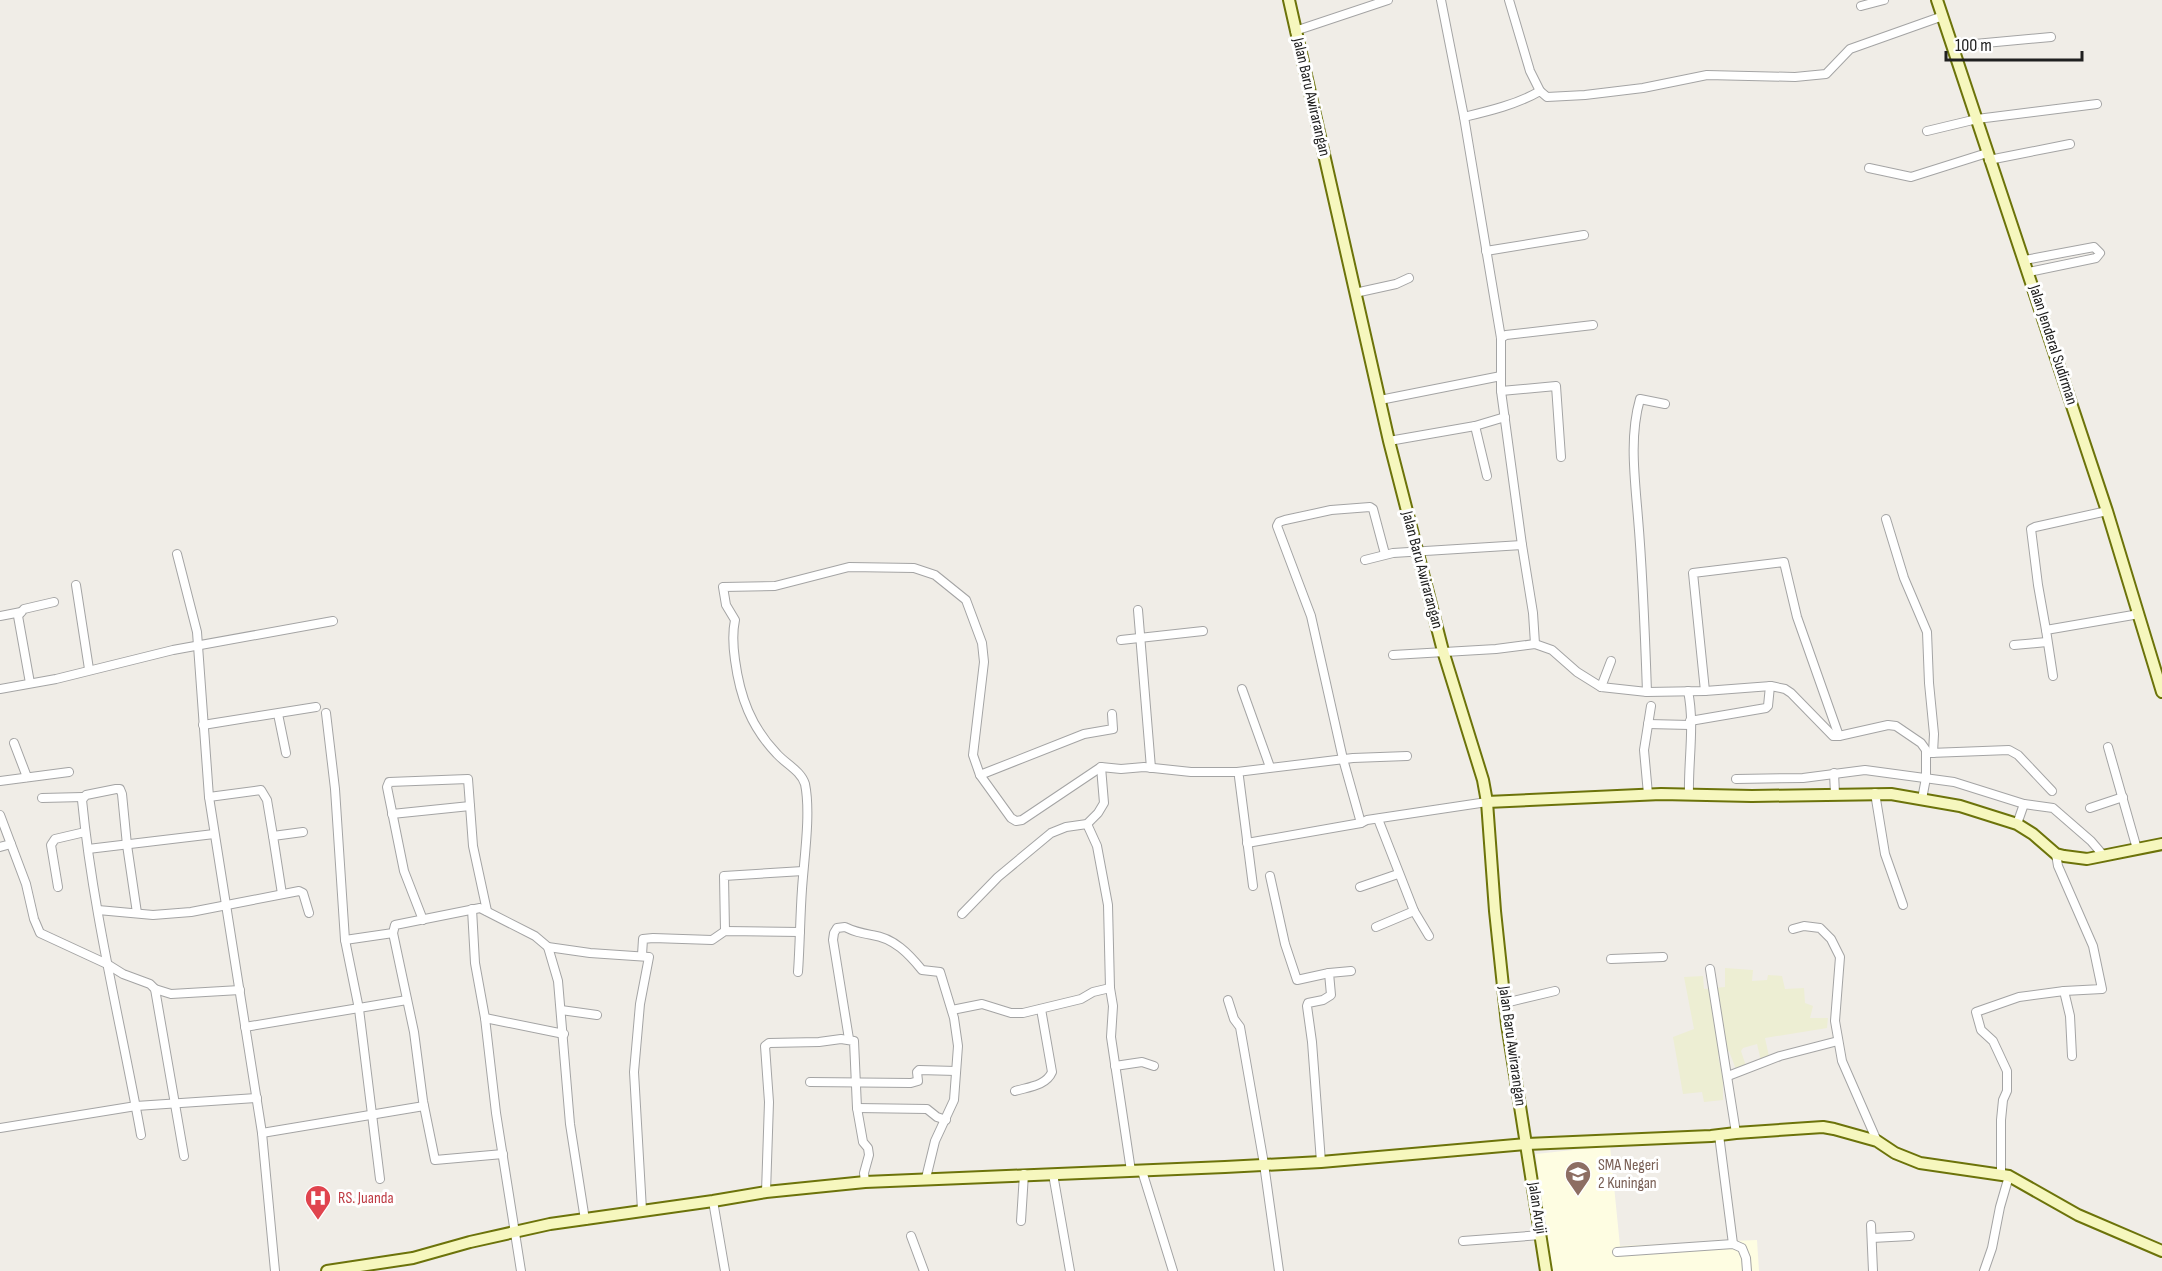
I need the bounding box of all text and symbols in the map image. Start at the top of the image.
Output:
scale bar [1946,24,2082,62]
street label: Jalan Baru Awirarangan [1288,35,1334,158]
text: 100 m [1955,35,1992,56]
street label: Jalan Jenderal Sudirman [2024,282,2081,407]
street label: Jalan Baru Awirarangan [1397,508,1447,631]
street label: Jalan Baru Awirarangan [1494,984,1530,1107]
place label: SMA Negeri 2 Kuningan [1598,1156,1659,1193]
school or university icon: SMA Negeri 2 Kuningan [1563,1159,1593,1197]
street label: Jalan Aruji [1523,1180,1550,1235]
hospital icon: RS. Juanda [303,1183,333,1221]
place label: RS. Juanda [338,1189,394,1208]

